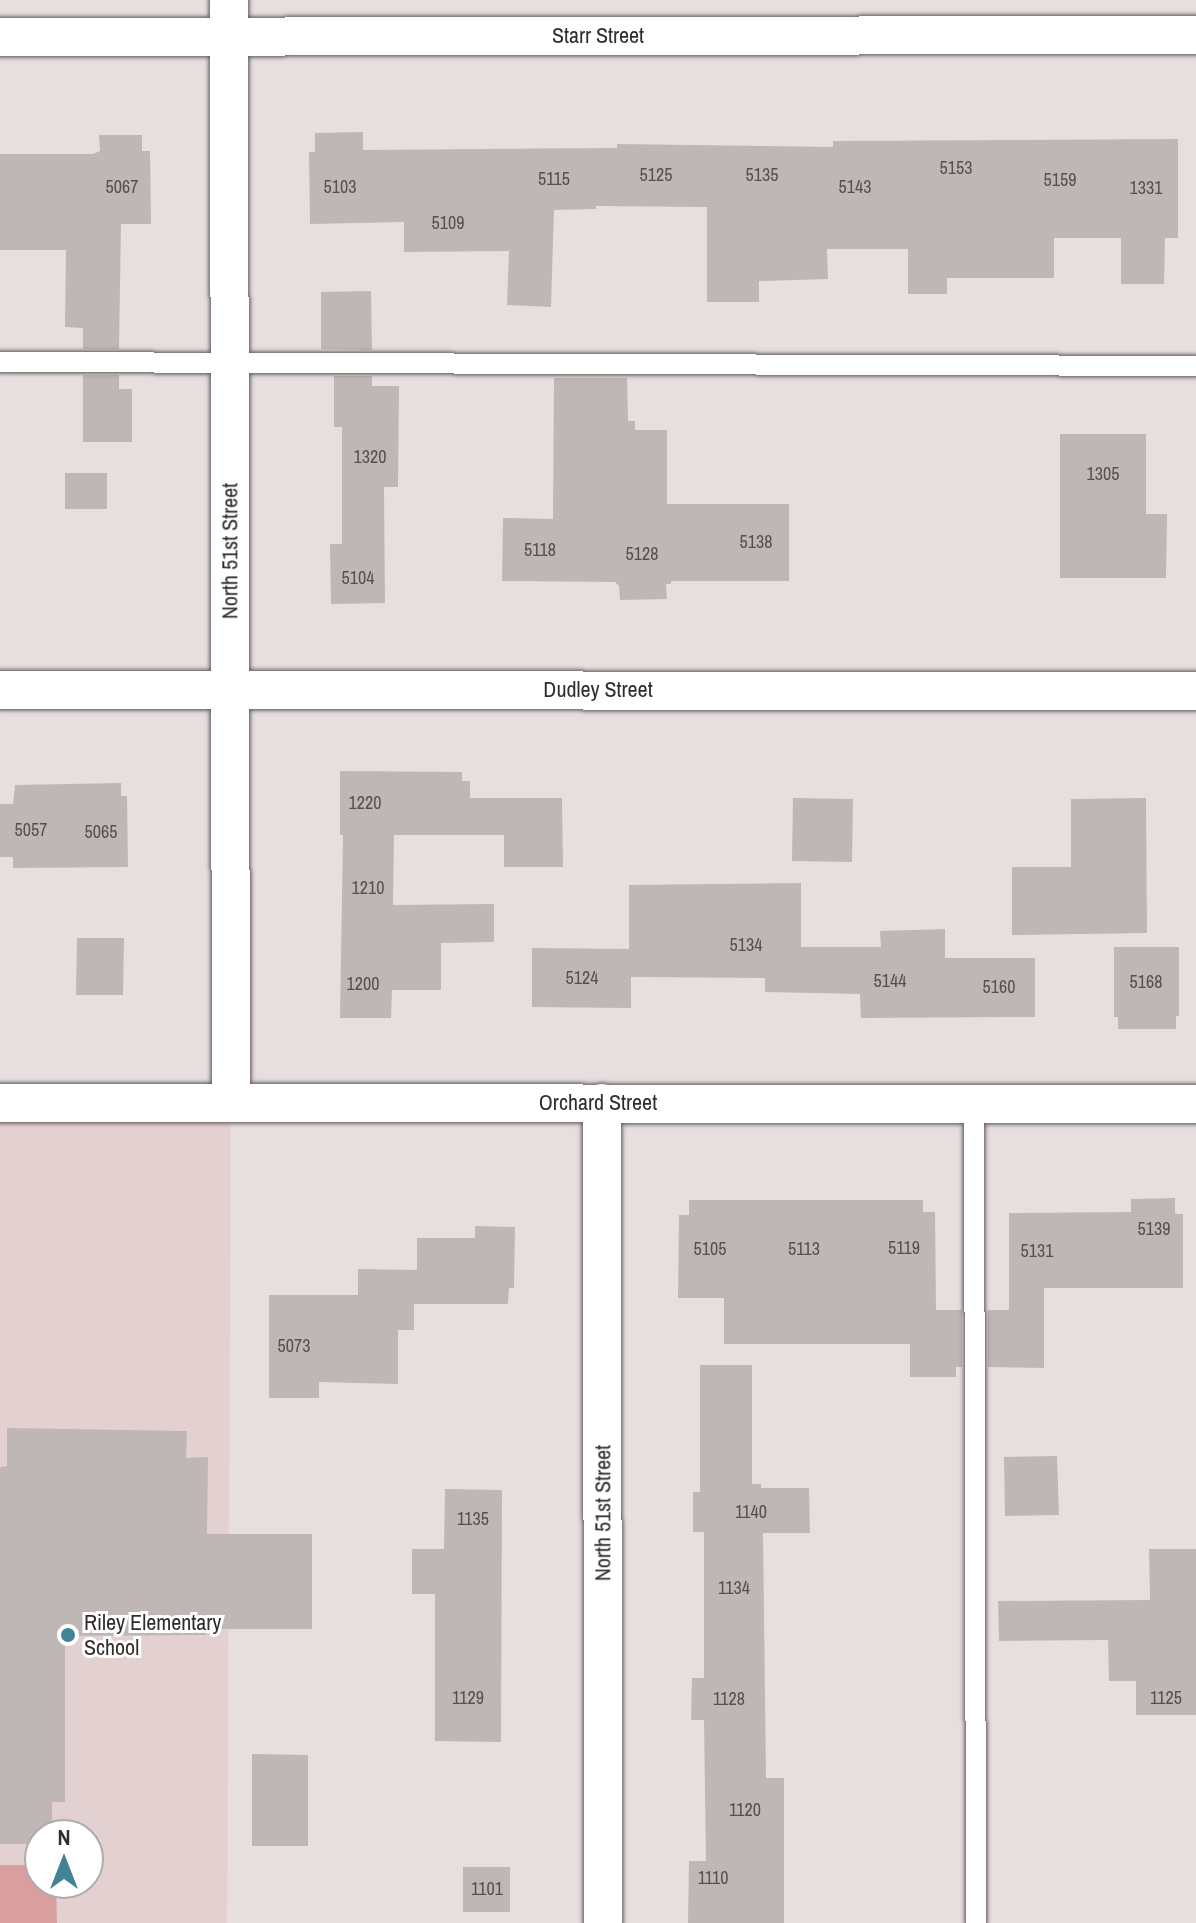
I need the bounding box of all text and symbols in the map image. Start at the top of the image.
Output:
street label: Starr Street [552,23,644,49]
house number: 5153 [940,157,972,179]
house number: 5125 [640,164,672,186]
house number: 5135 [746,164,778,186]
house number: 5115 [538,168,570,190]
house number: 5159 [1044,169,1076,191]
house number: 5067 [106,176,138,198]
house number: 5103 [324,176,356,198]
house number: 5143 [839,176,871,198]
house number: 1331 [1130,177,1162,199]
house number: 5109 [432,212,464,234]
house number: 1320 [354,446,386,468]
house number: 1305 [1087,463,1119,485]
street label: North 51st Street [217,483,243,619]
house number: 5138 [740,531,772,553]
house number: 5118 [524,539,556,561]
house number: 5128 [626,543,658,565]
house number: 5104 [342,567,374,589]
street label: Dudley Street [543,677,653,703]
house number: 1220 [349,792,381,814]
house number: 5057 [15,819,47,841]
house number: 5065 [85,821,117,843]
house number: 1210 [352,877,384,899]
house number: 5134 [730,934,762,956]
house number: 5124 [566,967,598,989]
house number: 5144 [874,970,906,992]
house number: 5168 [1130,971,1162,993]
house number: 1200 [347,973,379,995]
house number: 5160 [983,976,1015,998]
street label: Orchard Street [539,1090,657,1116]
house number: 5139 [1138,1218,1170,1240]
house number: 5119 [888,1237,920,1259]
house number: 5105 [694,1238,726,1260]
house number: 5113 [788,1238,820,1260]
house number: 5131 [1021,1240,1053,1262]
house number: 5073 [278,1335,310,1357]
street label: North 51st Street [590,1445,616,1581]
house number: 1140 [735,1501,767,1523]
house number: 1135 [457,1508,489,1530]
house number: 1134 [718,1577,750,1599]
place label: Riley Elementary School [84,1609,221,1660]
marker: Riley Elementary School [59,1626,77,1644]
house number: 1129 [452,1687,484,1709]
house number: 1125 [1150,1687,1182,1709]
house number: 1128 [713,1688,745,1710]
house number: 1120 [729,1799,761,1821]
north arrow [24,1819,104,1899]
text: N [57,1822,71,1852]
house number: 1110 [698,1867,728,1889]
house number: 1101 [471,1878,503,1900]

